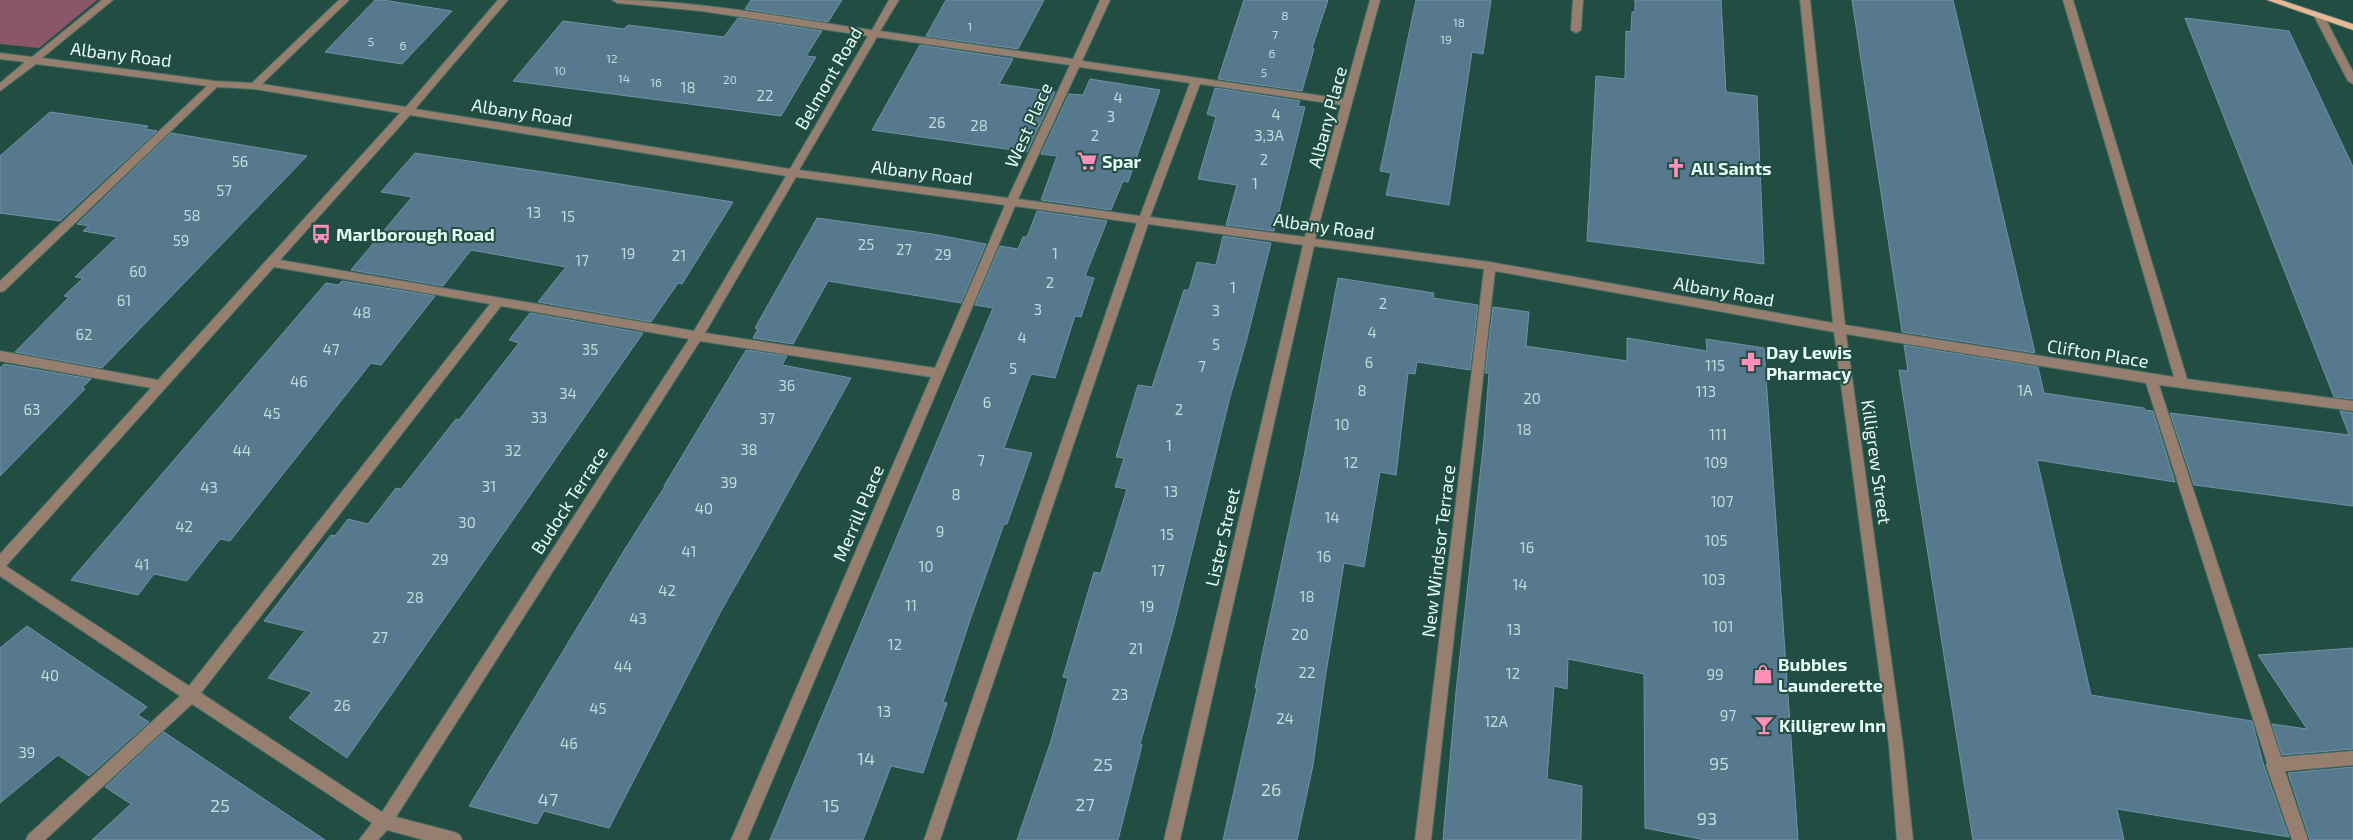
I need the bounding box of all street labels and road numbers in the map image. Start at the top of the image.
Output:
street label: Belmont Road [790,23,866,133]
street label: Albany Road [69,37,173,71]
street label: Albany Place [1303,64,1351,170]
street label: West Place [1000,79,1056,171]
street label: Albany Road [470,93,574,131]
street label: Albany Road [870,155,974,189]
street label: Albany Road [1272,208,1376,244]
street label: Albany Road [1672,271,1776,311]
street label: Clifton Place [2046,334,2150,372]
street label: Killigrew Street [1857,398,1897,526]
street label: Budock Terrace [526,442,612,558]
street label: Merrill Place [828,461,888,565]
street label: New Windsor Terrace [1417,464,1459,638]
street label: Lister Street [1200,486,1244,588]

